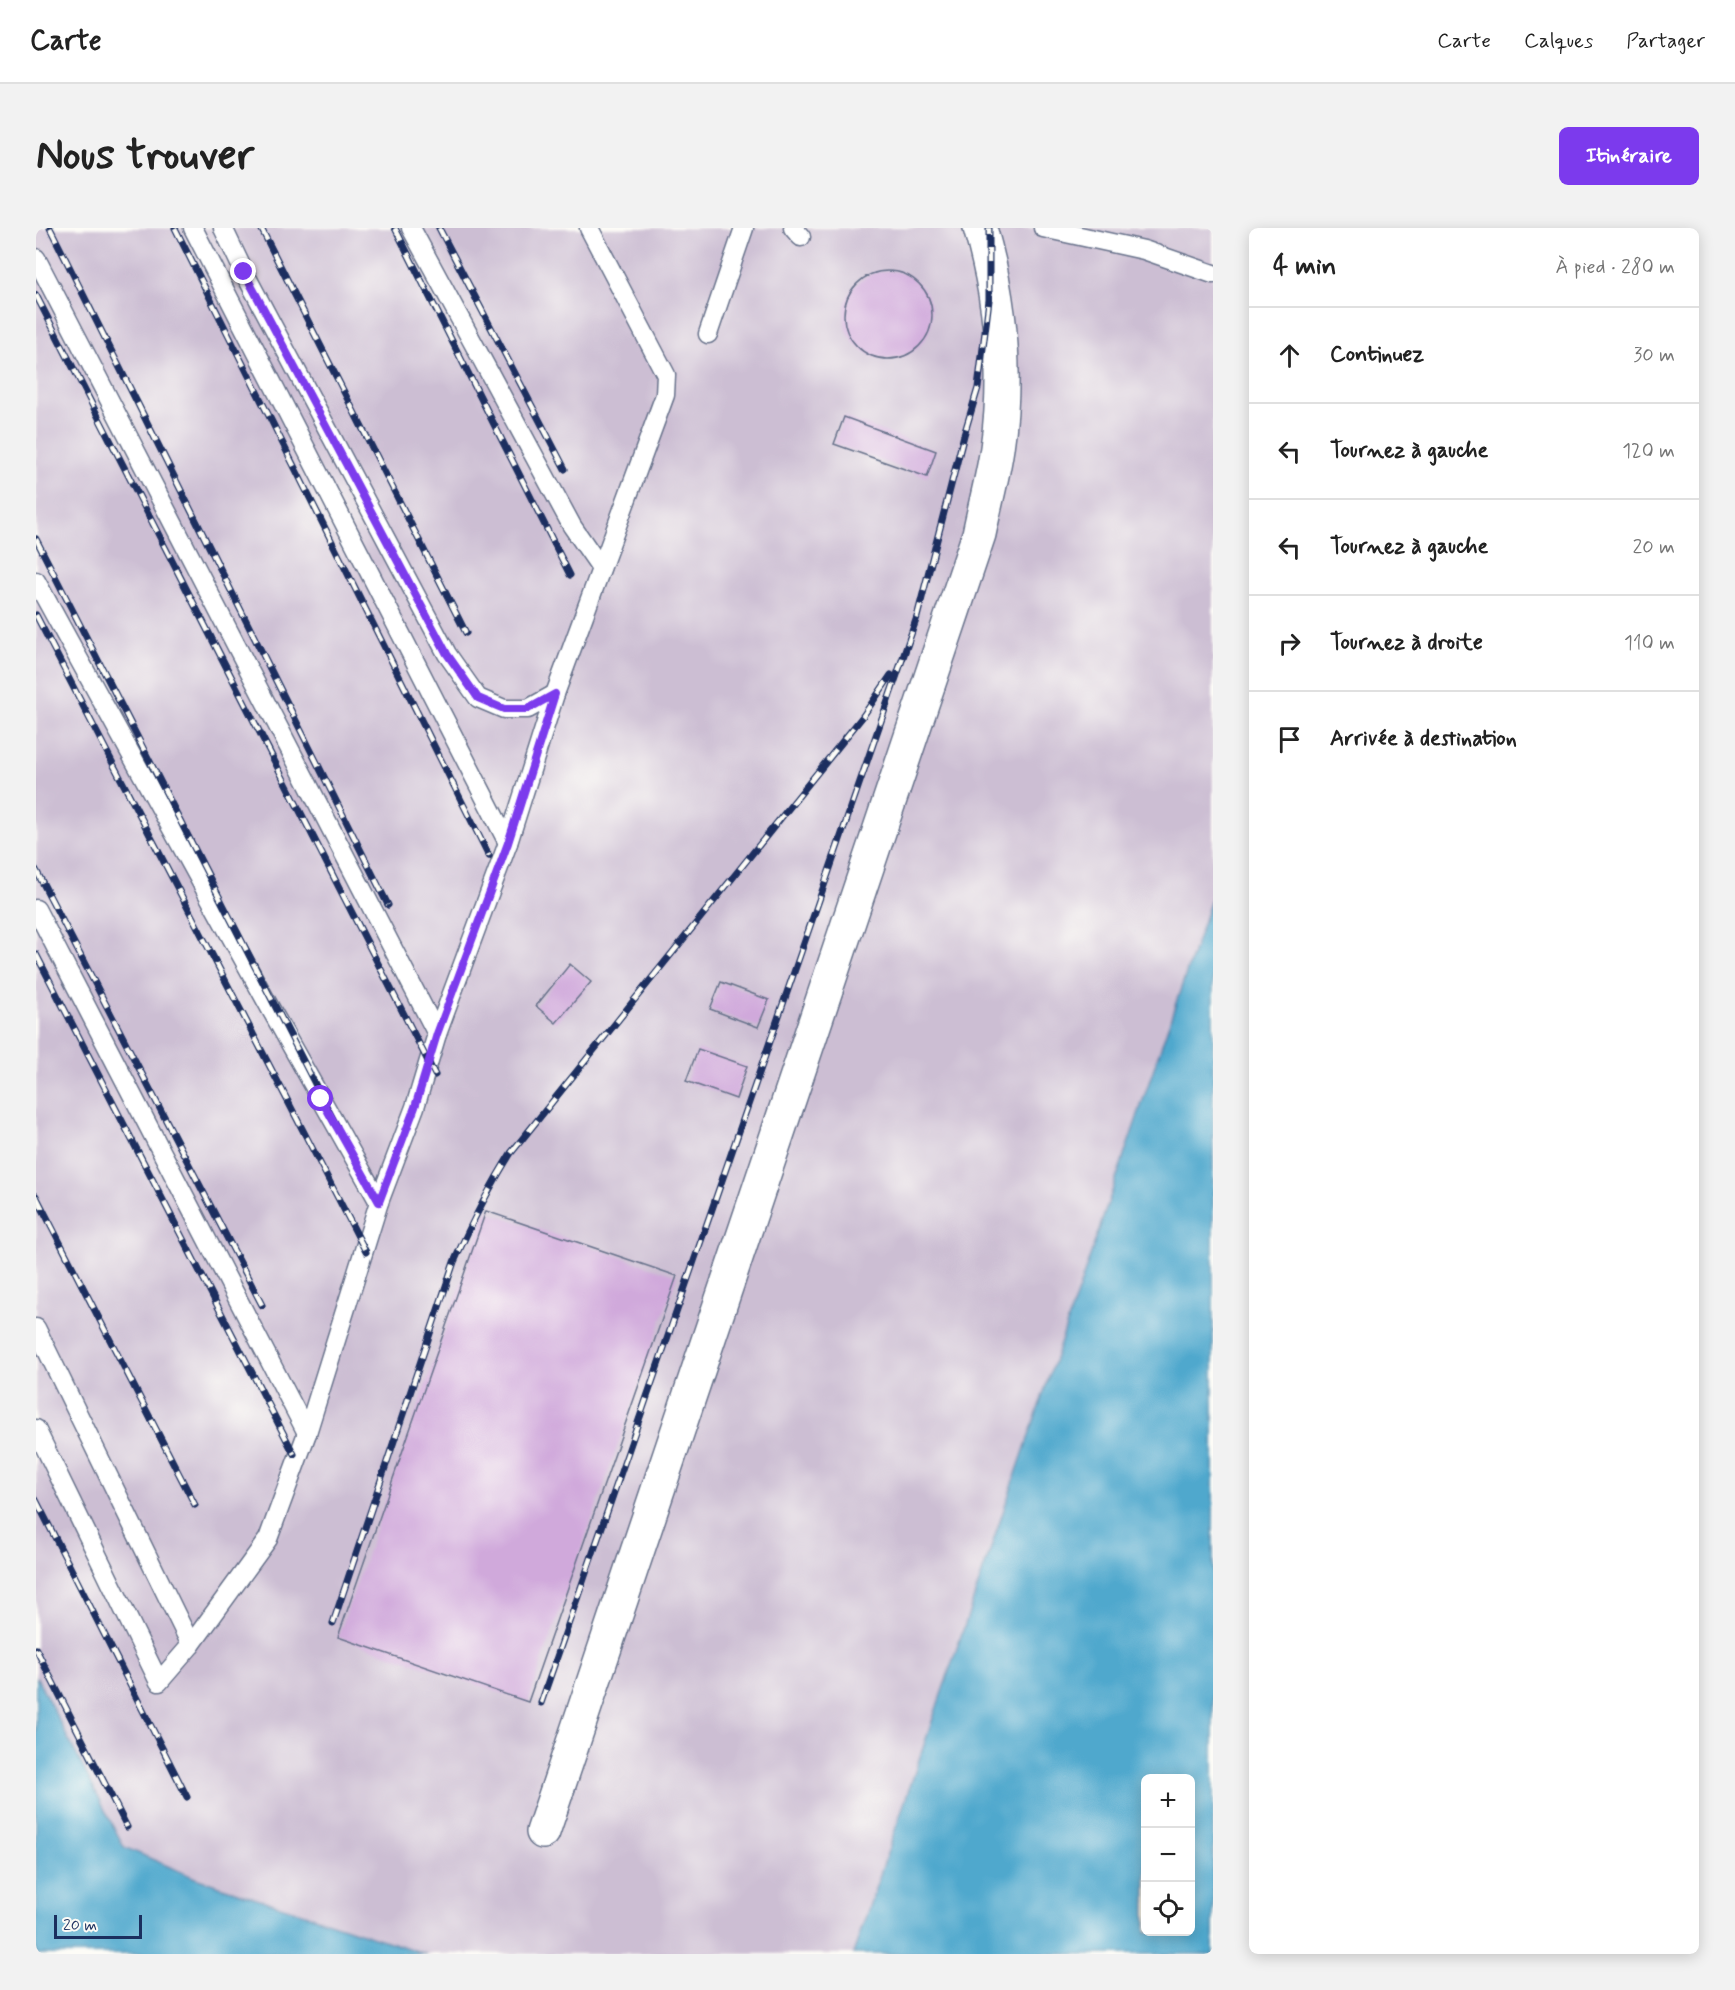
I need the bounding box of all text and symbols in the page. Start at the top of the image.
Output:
text: Carte [30,23,102,60]
text: Carte [1437,27,1491,55]
text: Calques [1524,27,1593,55]
text: Partager [1626,27,1705,55]
button: Itinéraire [1559,127,1699,185]
text: Nous trouver [36,129,254,184]
text: 4 min [1273,250,1336,284]
text: À pied · 280 m [1555,254,1675,281]
route end [230,258,256,284]
icon: ahead [1273,339,1306,372]
text: Continuez [1330,341,1424,369]
text: 30 m [1633,342,1675,369]
icon: left [1273,435,1306,468]
text: Tournez à gauche [1330,437,1488,465]
text: 120 m [1622,438,1675,465]
icon: left [1273,531,1306,564]
text: Tournez à gauche [1330,533,1488,561]
text: 20 m [1632,534,1675,561]
icon: right [1273,627,1306,660]
text: Tournez à droite [1330,629,1483,657]
text: 110 m [1624,630,1675,657]
icon: arrive [1273,723,1306,756]
text: Arrivée à destination [1330,725,1517,753]
route start [307,1085,333,1111]
map controls [1141,1774,1195,1936]
button: + [1141,1774,1195,1828]
button: − [1141,1828,1195,1882]
button: locate [1141,1882,1195,1936]
scale bar [54,1912,142,1940]
text: 20 m [63,1915,97,1936]

